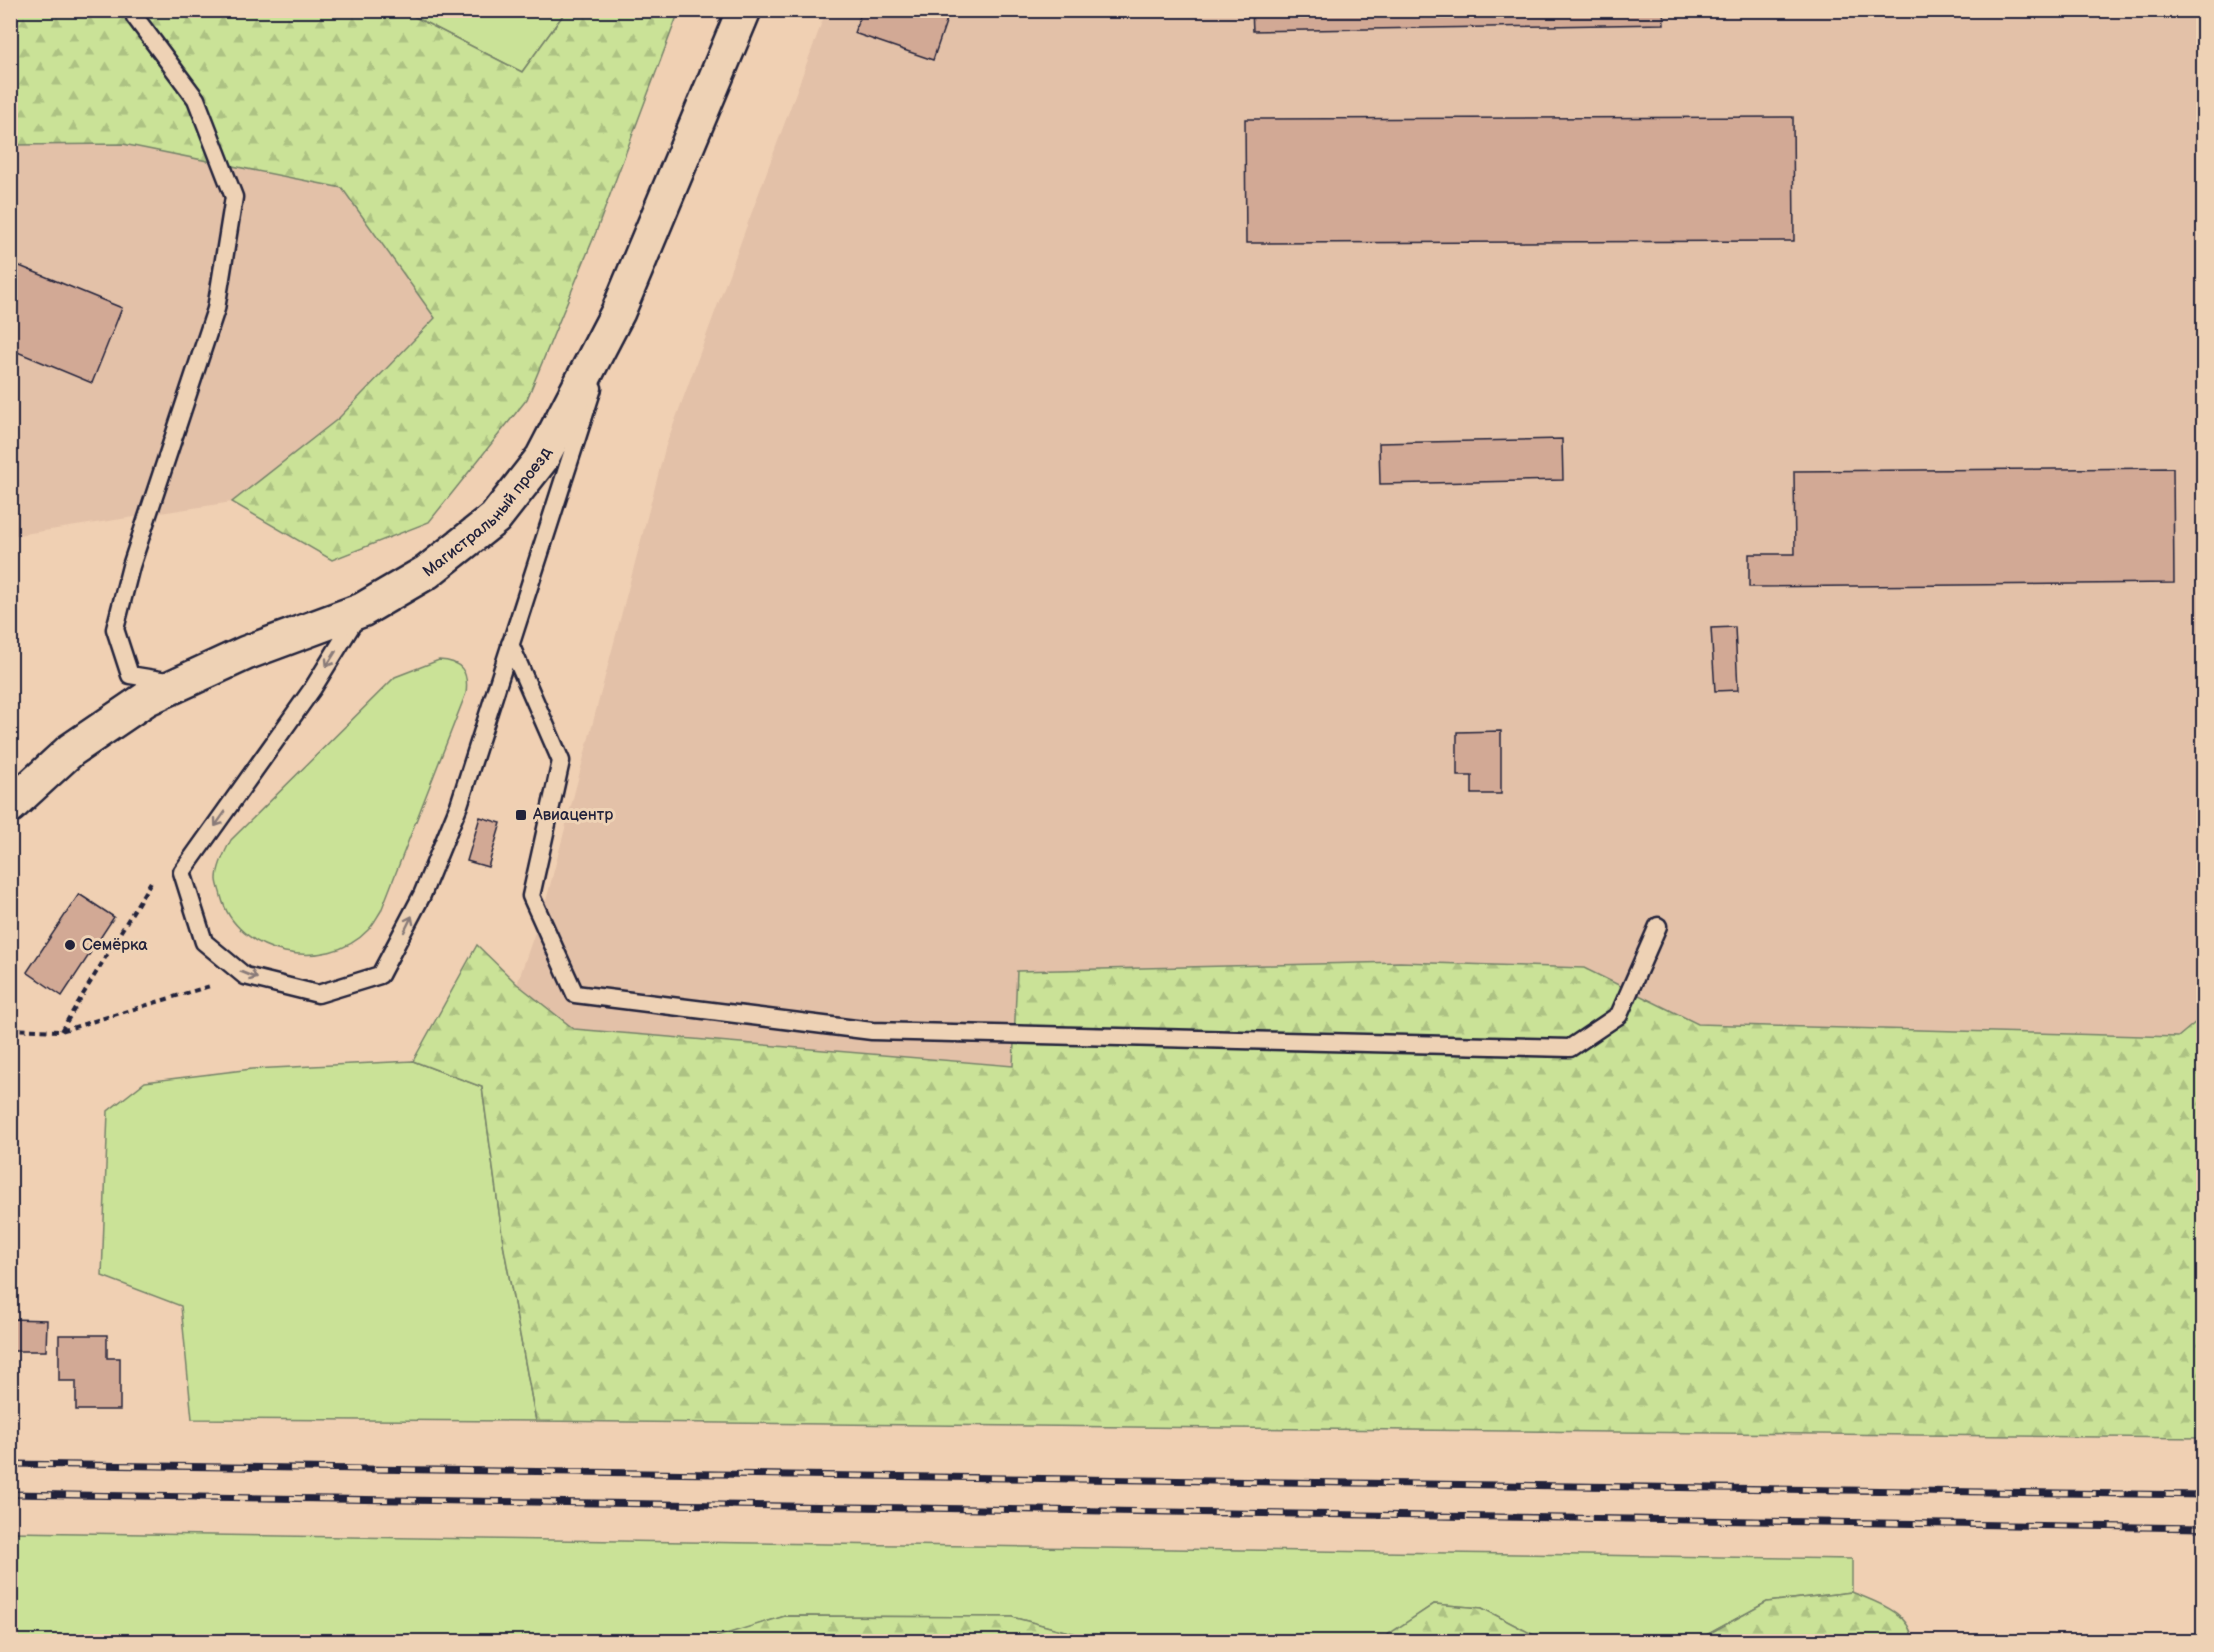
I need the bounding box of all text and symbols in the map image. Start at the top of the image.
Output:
street label: Магистральный проезд [419,444,555,581]
one-way arrow [325,650,337,667]
place label: Авиацентр [532,806,613,825]
marker: Авиацентр [514,808,528,822]
one-way arrow [214,811,226,827]
one-way arrow [403,915,415,933]
place label: Семёрка [82,936,148,955]
marker: Семёрка [63,938,77,952]
one-way arrow [240,970,258,981]

